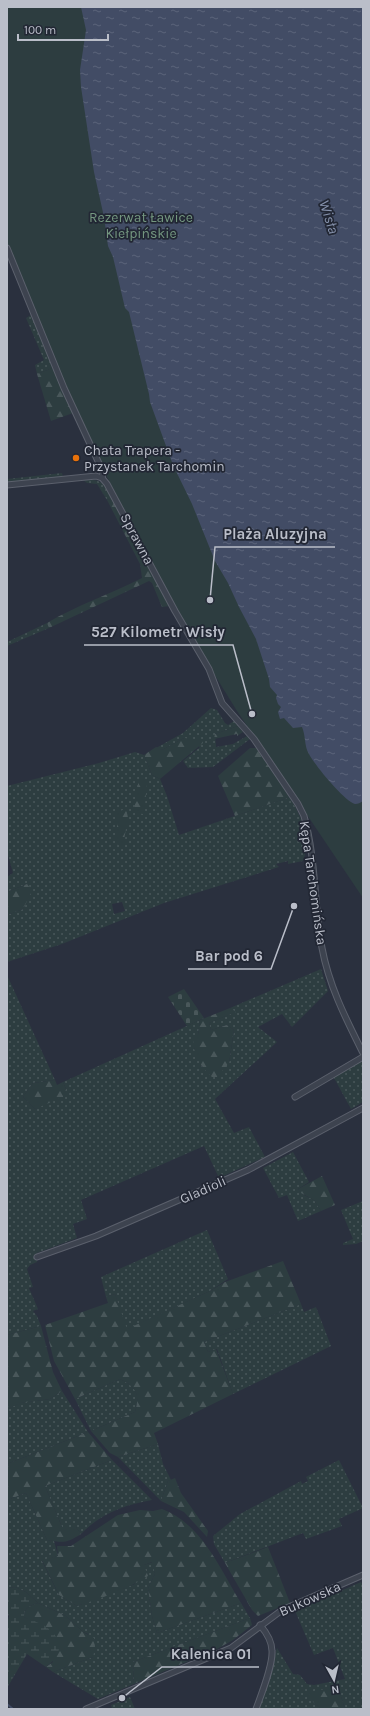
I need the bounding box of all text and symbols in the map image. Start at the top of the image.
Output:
scale bar [18,16,108,42]
text: 100 m [24,23,56,37]
water label: Wisła [315,198,343,236]
park label: Rezerwat Ławice Kiełpińskie [89,209,193,242]
place label: Chata Trapera - Przystanek Tarchomin [84,442,225,475]
marker: Chata Trapera - Przystanek Tarchomin [71,453,81,463]
street label: Sprawna [116,510,158,568]
callout: Plaża Aluzyjna [215,520,335,547]
text: Plaża Aluzyjna [223,525,327,543]
callout: 527 Kilometr Wisły [84,618,233,645]
text: 527 Kilometr Wisły [91,623,225,641]
street label: Kępa Tarchomińska [296,820,330,946]
callout: Bar pod 6 [188,942,271,969]
text: Bar pod 6 [195,947,263,965]
street label: Gladioli [177,1172,229,1208]
street label: Bukowska [276,1578,344,1620]
callout: Kalenica 01 [162,1640,259,1667]
text: Kalenica 01 [171,1645,251,1663]
north arrow [314,1660,354,1700]
text: N [331,1682,340,1696]

